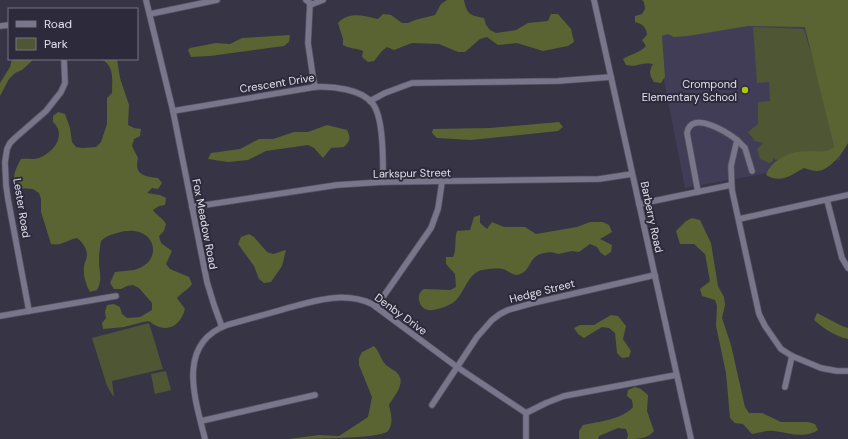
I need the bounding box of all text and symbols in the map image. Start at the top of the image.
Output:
legend [8,8,138,60]
text: Road [44,16,72,32]
text: Park [44,36,68,52]
street label: Crescent Drive [239,70,315,96]
place label: Crompond Elementary School [642,77,737,104]
marker: Crompond Elementary School [740,85,750,95]
street label: Larkspur Street [373,165,451,181]
street label: Lester Road [10,177,34,239]
street label: Fox Meadow Road [189,178,221,271]
street label: Barberry Road [638,180,666,254]
street label: Hedge Street [508,276,576,306]
street label: Denby Drive [372,290,430,338]

